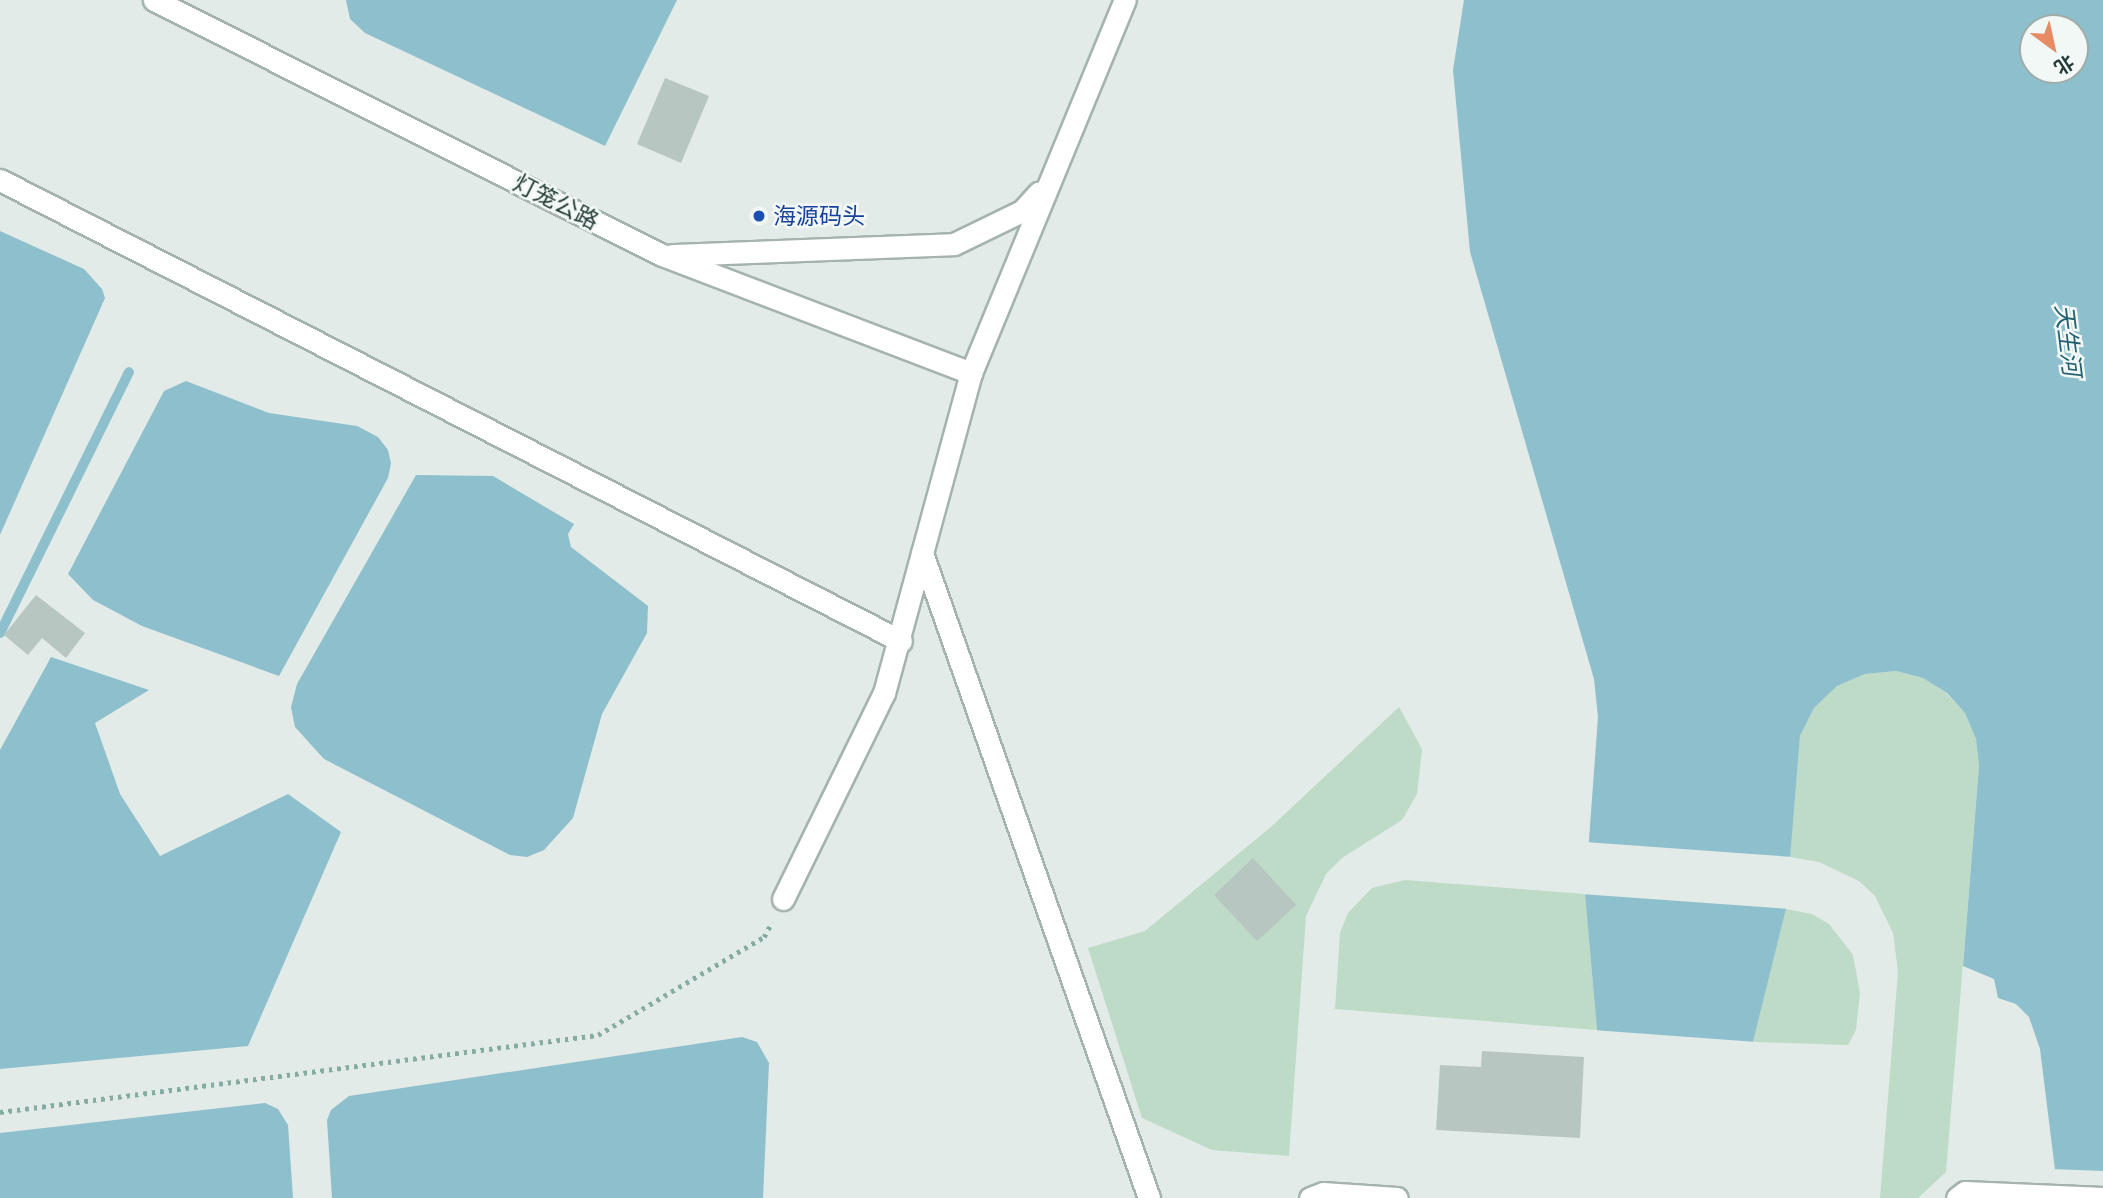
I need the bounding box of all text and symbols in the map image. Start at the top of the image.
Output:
north arrow [2019,14,2089,84]
text: 北 [2050,51,2078,79]
street label: 灯笼公路 [509,169,603,235]
place label: 海源码头 [773,202,865,230]
marker: 海源码头 [751,208,767,224]
water label: 天生河 [2049,303,2087,377]

